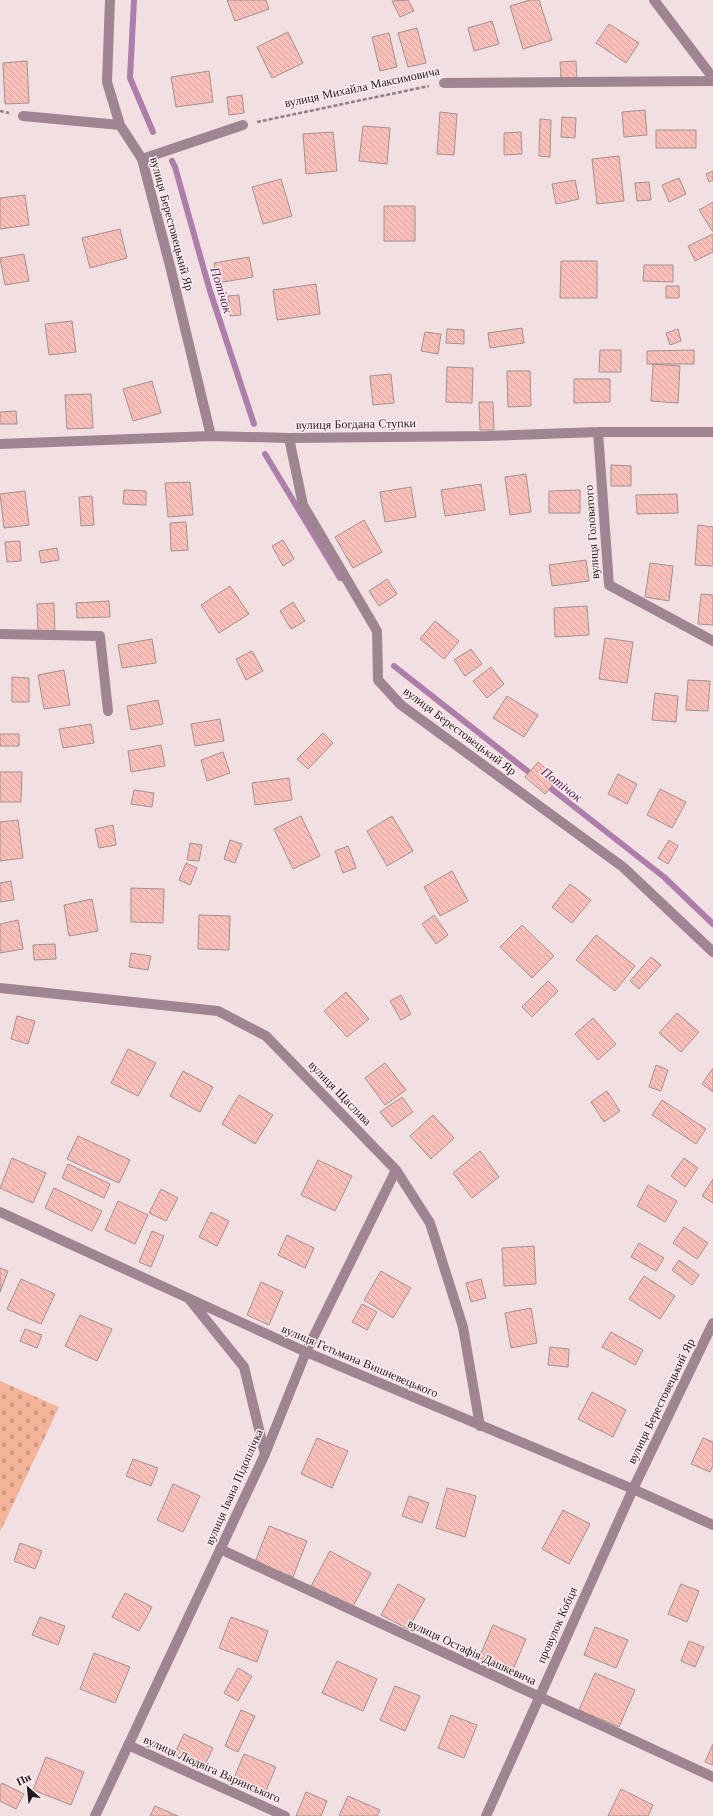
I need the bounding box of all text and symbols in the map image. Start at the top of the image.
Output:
street label: вулиця Михайла Максимовича [283,63,442,110]
street label: вулиця Берестовецький Яр [147,155,198,292]
water label: Потічок [206,264,237,316]
street label: вулиця Богдана Ступки [296,415,417,432]
street label: вулиця Головатого [581,484,602,580]
street label: вулиця Берестовецький Яр [401,683,520,778]
water label: Потічок [537,762,586,806]
street label: вулиця Щаслива [306,1057,376,1129]
street label: вулиця Гетьмана Вишневецького [280,1321,441,1400]
street label: вулиця Берестовецький Яр [624,1336,697,1466]
street label: вулиця Івана Підоплічка [201,1426,266,1547]
street label: провулок Кобця [533,1584,580,1665]
street label: вулиця Остафія Дашкевича [405,1615,540,1688]
street label: вулиця Людвіга Варинського [141,1731,283,1806]
north arrow [8,1768,48,1808]
text: Пн [14,1769,34,1789]

